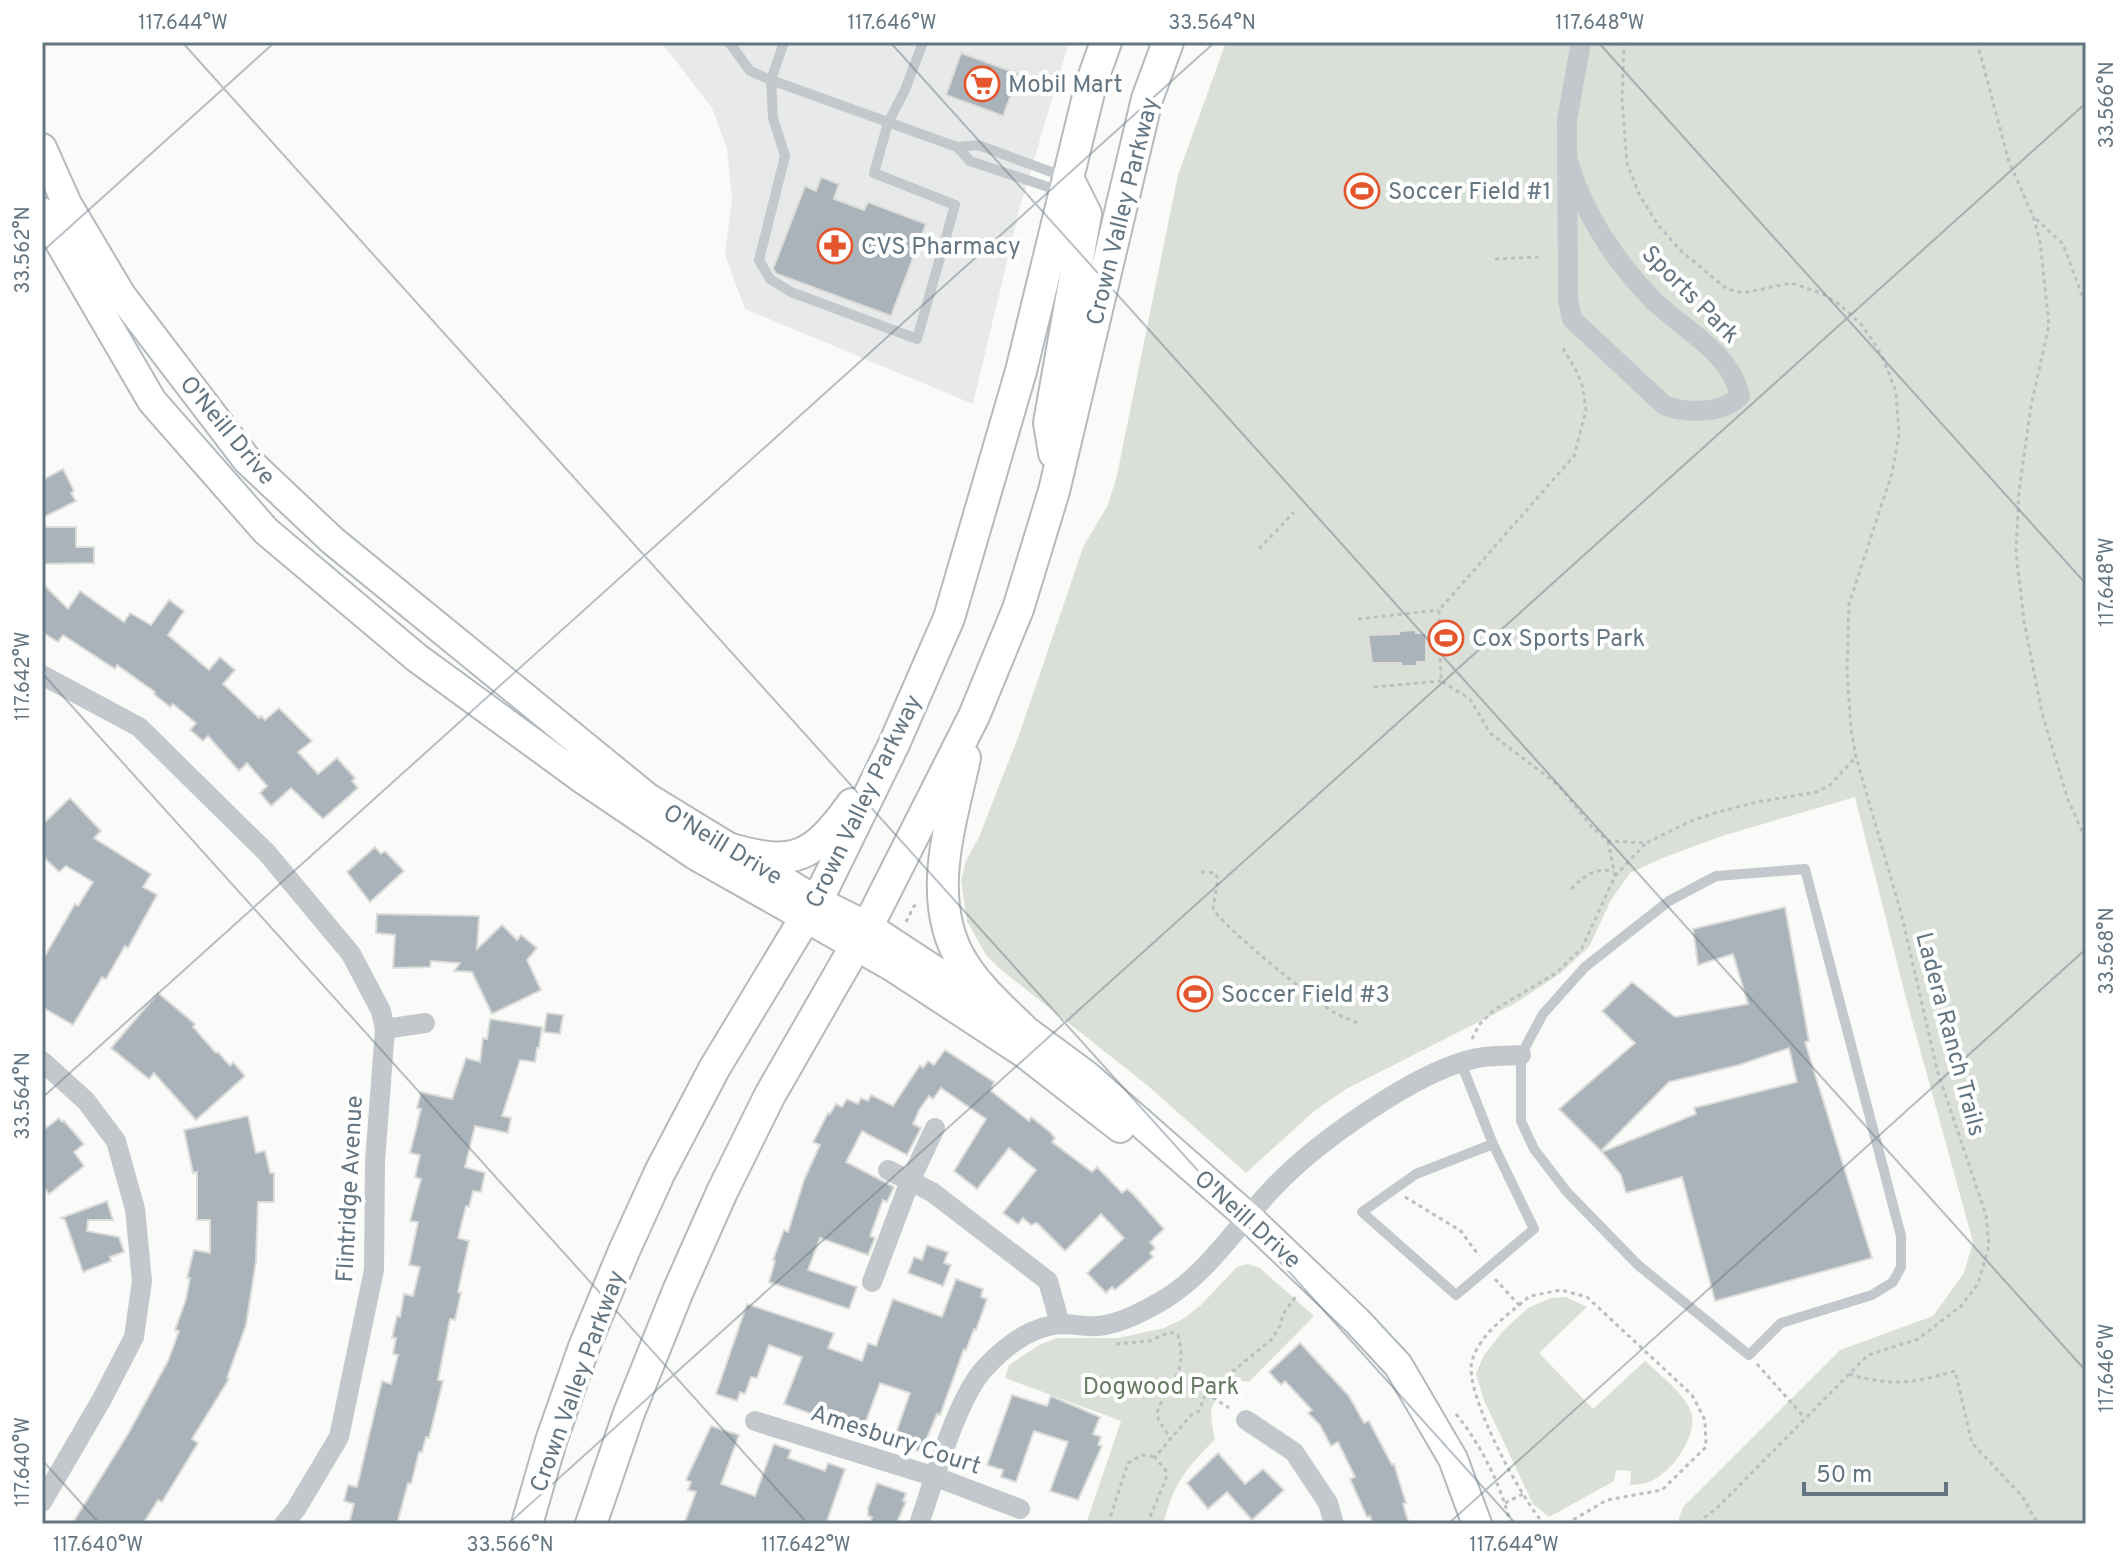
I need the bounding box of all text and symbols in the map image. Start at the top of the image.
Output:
text: 117.644°W [138,11,228,37]
text: 117.646°W [847,11,937,37]
text: 33.564°N [1168,11,1256,37]
text: 117.648°W [1555,11,1645,37]
text: 33.566°N [2095,61,2121,149]
supermarket icon: Mobil Mart [963,65,1001,103]
place label: Mobil Mart [1008,71,1123,101]
street label: Crown Valley Parkway [1081,94,1167,329]
sports icon: Soccer Field #1 [1343,172,1381,210]
place label: Soccer Field #1 [1388,178,1552,208]
text: 33.562°N [11,206,37,294]
pharmacy icon: CVS Pharmacy [816,227,854,265]
place label: CVS Pharmacy [861,233,1021,263]
street label: Sports Park [1634,240,1745,351]
street label: O'Neill Drive [172,370,281,492]
text: 117.648°W [2095,537,2121,627]
sports icon: Cox Sports Park [1427,619,1465,657]
place label: Cox Sports Park [1472,625,1645,655]
text: 117.642°W [11,631,37,721]
street label: Crown Valley Parkway [800,690,930,914]
street label: O'Neill Drive [657,798,787,893]
text: 33.568°N [2095,907,2121,995]
street label: Ladera Ranch Trails [1907,929,1991,1140]
sports icon: Soccer Field #3 [1176,975,1214,1013]
place label: Soccer Field #3 [1221,981,1390,1011]
text: 33.564°N [11,1052,37,1140]
street label: Flintridge Avenue [331,1095,371,1283]
street label: O'Neill Drive [1187,1165,1306,1276]
street label: Crown Valley Parkway [525,1267,633,1497]
text: 117.646°W [2095,1323,2121,1413]
park label: Dogwood Park [1083,1373,1239,1403]
street label: Amesbury Court [806,1399,984,1483]
text: 117.640°W [11,1417,37,1507]
scale bar [1804,1446,1946,1496]
text: 50 m [1816,1461,1872,1491]
text: 117.640°W [53,1533,143,1559]
text: 33.566°N [466,1533,554,1559]
text: 117.642°W [761,1533,851,1559]
text: 117.644°W [1469,1533,1559,1559]

